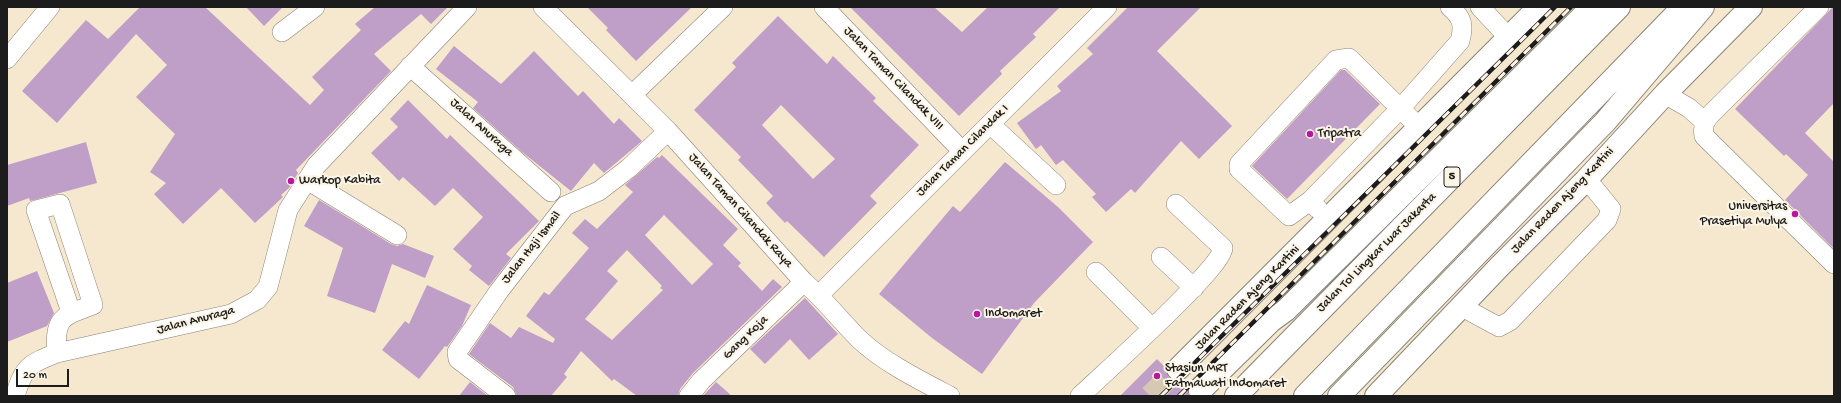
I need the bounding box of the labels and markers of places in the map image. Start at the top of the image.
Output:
place label: Tripatra [1318,126,1361,142]
marker: Tripatra [1305,129,1315,139]
place label: Warkop Kabita [299,173,380,189]
marker: Warkop Kabita [286,176,296,186]
place label: Universitas Prasetiya Mulya [1700,199,1787,230]
marker: Universitas Prasetiya Mulya [1790,209,1800,219]
place label: Indomaret [985,306,1042,322]
marker: Indomaret [972,309,982,319]
place label: Stasiun MRT Fatmawati Indomaret [1165,361,1286,392]
marker: Stasiun MRT Fatmawati Indomaret [1152,371,1162,381]

